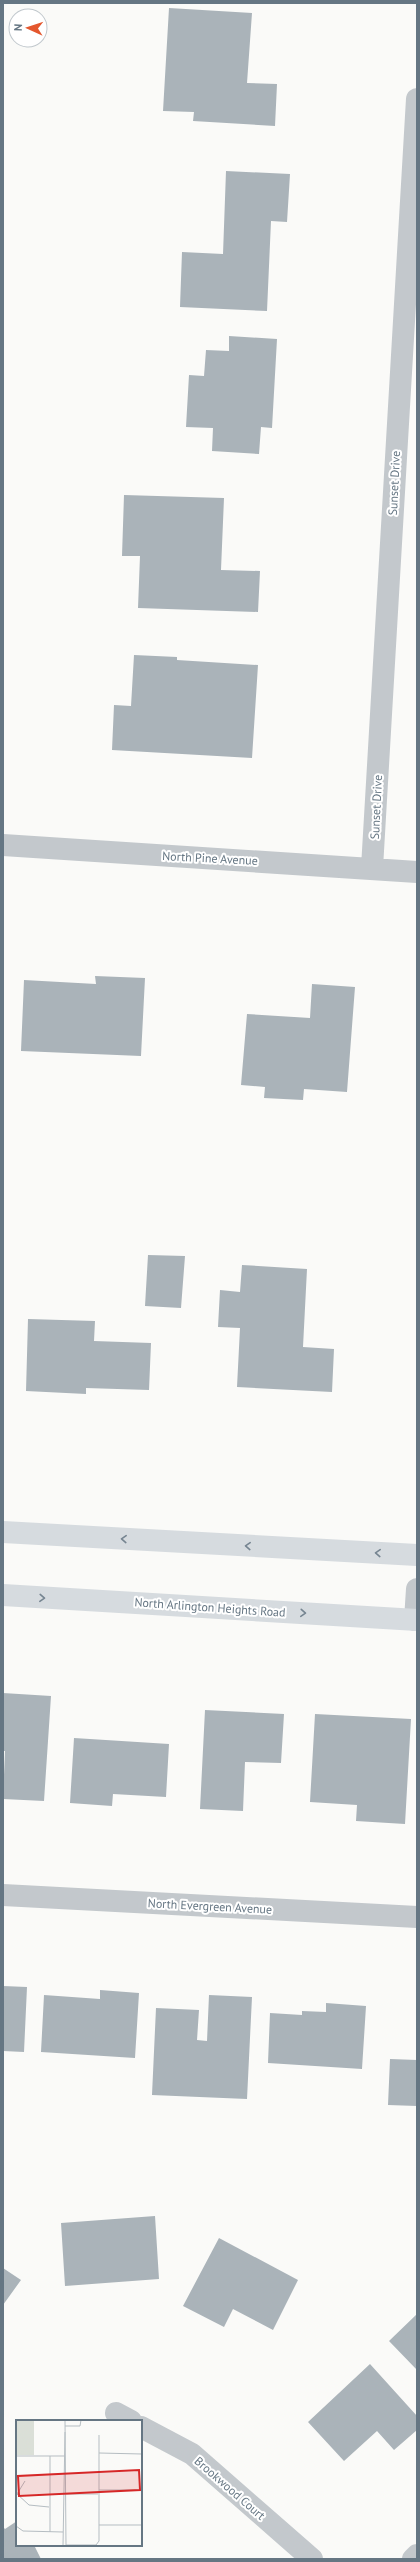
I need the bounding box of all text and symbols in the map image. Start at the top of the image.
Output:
north arrow [8,8,48,48]
text: N [11,23,25,31]
street label: Sunset Drive [385,450,403,516]
street label: Sunset Drive [367,774,385,840]
street label: North Pine Avenue [162,848,258,868]
one-way arrow [121,1534,127,1543]
one-way arrow [245,1541,251,1550]
one-way arrow [375,1549,381,1557]
one-way arrow [39,1593,45,1602]
street label: North Arlington Heights Road [134,1594,286,1620]
one-way arrow [300,1609,306,1618]
street label: North Evergreen Avenue [147,1895,273,1917]
inset map [16,2420,142,2546]
street label: Brookwood Court [192,2453,268,2523]

